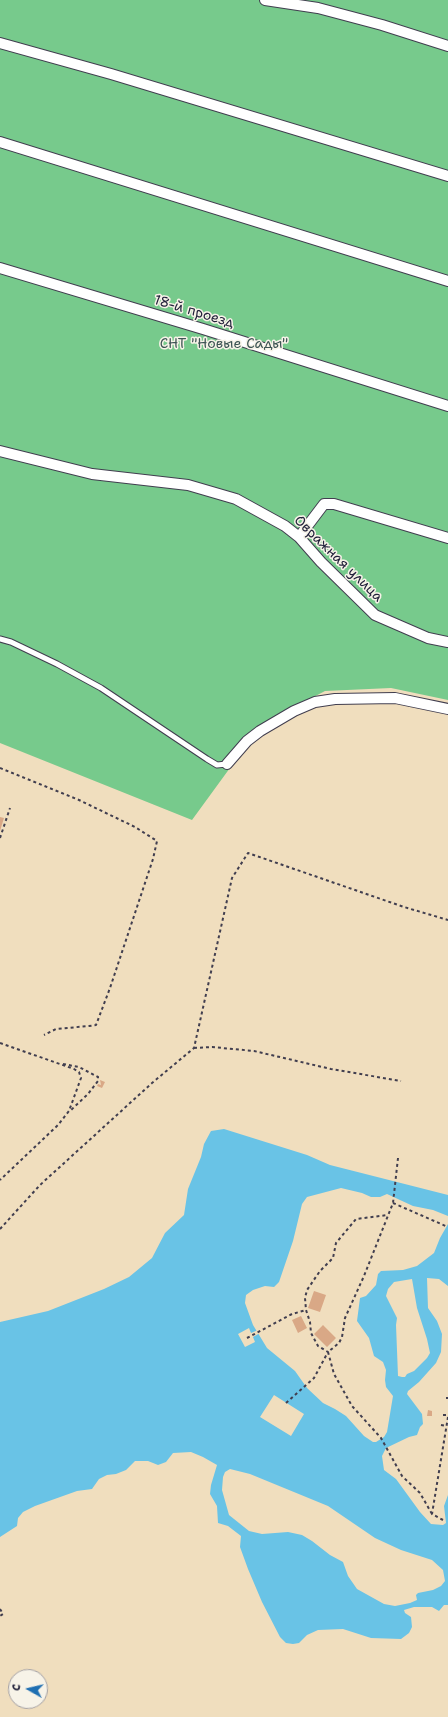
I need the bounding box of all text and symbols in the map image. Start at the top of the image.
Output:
street label: 18-й проезд [152,292,236,332]
park label: СНТ "Новые Сады" [160,336,288,352]
street label: Овражная улица [290,512,386,606]
north arrow [8,1669,48,1709]
text: С [9,1683,25,1692]

